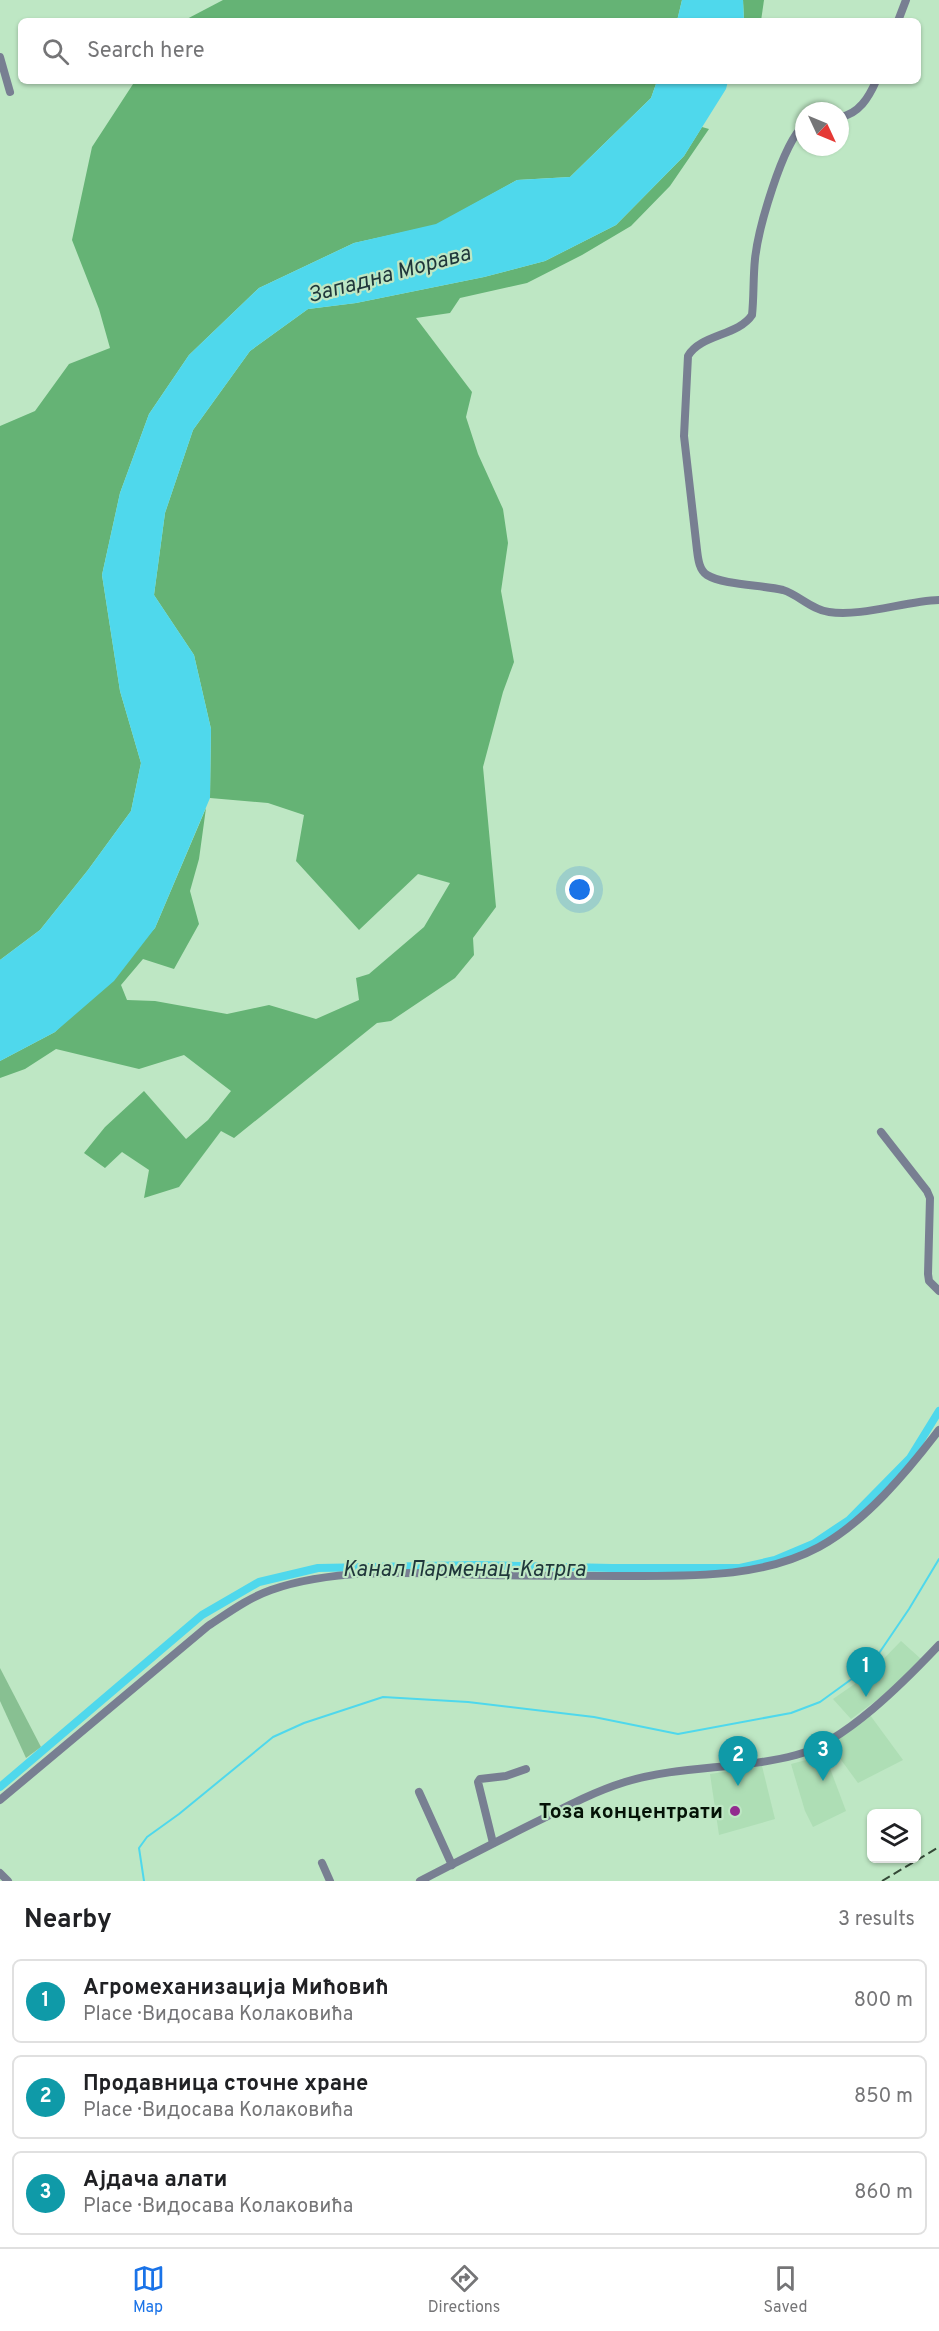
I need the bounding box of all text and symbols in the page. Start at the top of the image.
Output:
search box [18,18,921,84]
icon: search [39,35,72,68]
text: Search here [87,38,205,65]
north arrow [795,102,849,156]
water label: Западна Морава [306,241,474,310]
your location [565,875,594,904]
water label: Канал Парменац-Катрга [342,1557,586,1584]
pin: 1 [846,1648,886,1697]
pin: 3 [804,1732,842,1781]
pin: 2 [718,1736,758,1786]
place label: Тоза концентрати [539,1799,723,1826]
marker: Тоза концентрати [728,1804,742,1818]
map controls [867,1809,921,1863]
button: layers [867,1809,921,1863]
text: Nearby [24,1904,112,1937]
text: 3 results [838,1907,915,1933]
text: Агромеханизација Мићовић [83,1975,389,2002]
text: 1 [42,1988,50,2014]
text: 800 m [854,1988,913,2014]
text: Place · Видосава Колаковића [83,2002,353,2028]
text: Продавница сточне хране [83,2071,368,2098]
text: 2 [39,2084,52,2110]
text: 850 m [854,2084,913,2110]
text: Place · Видосава Колаковића [83,2098,353,2124]
text: Ајдача алати [83,2167,227,2194]
text: 3 [40,2180,52,2206]
text: 860 m [854,2180,913,2206]
text: Place · Видосава Колаковића [83,2194,353,2220]
tab: Map [132,2262,165,2318]
tab: Directions [428,2262,500,2318]
tab: Saved [763,2262,807,2318]

